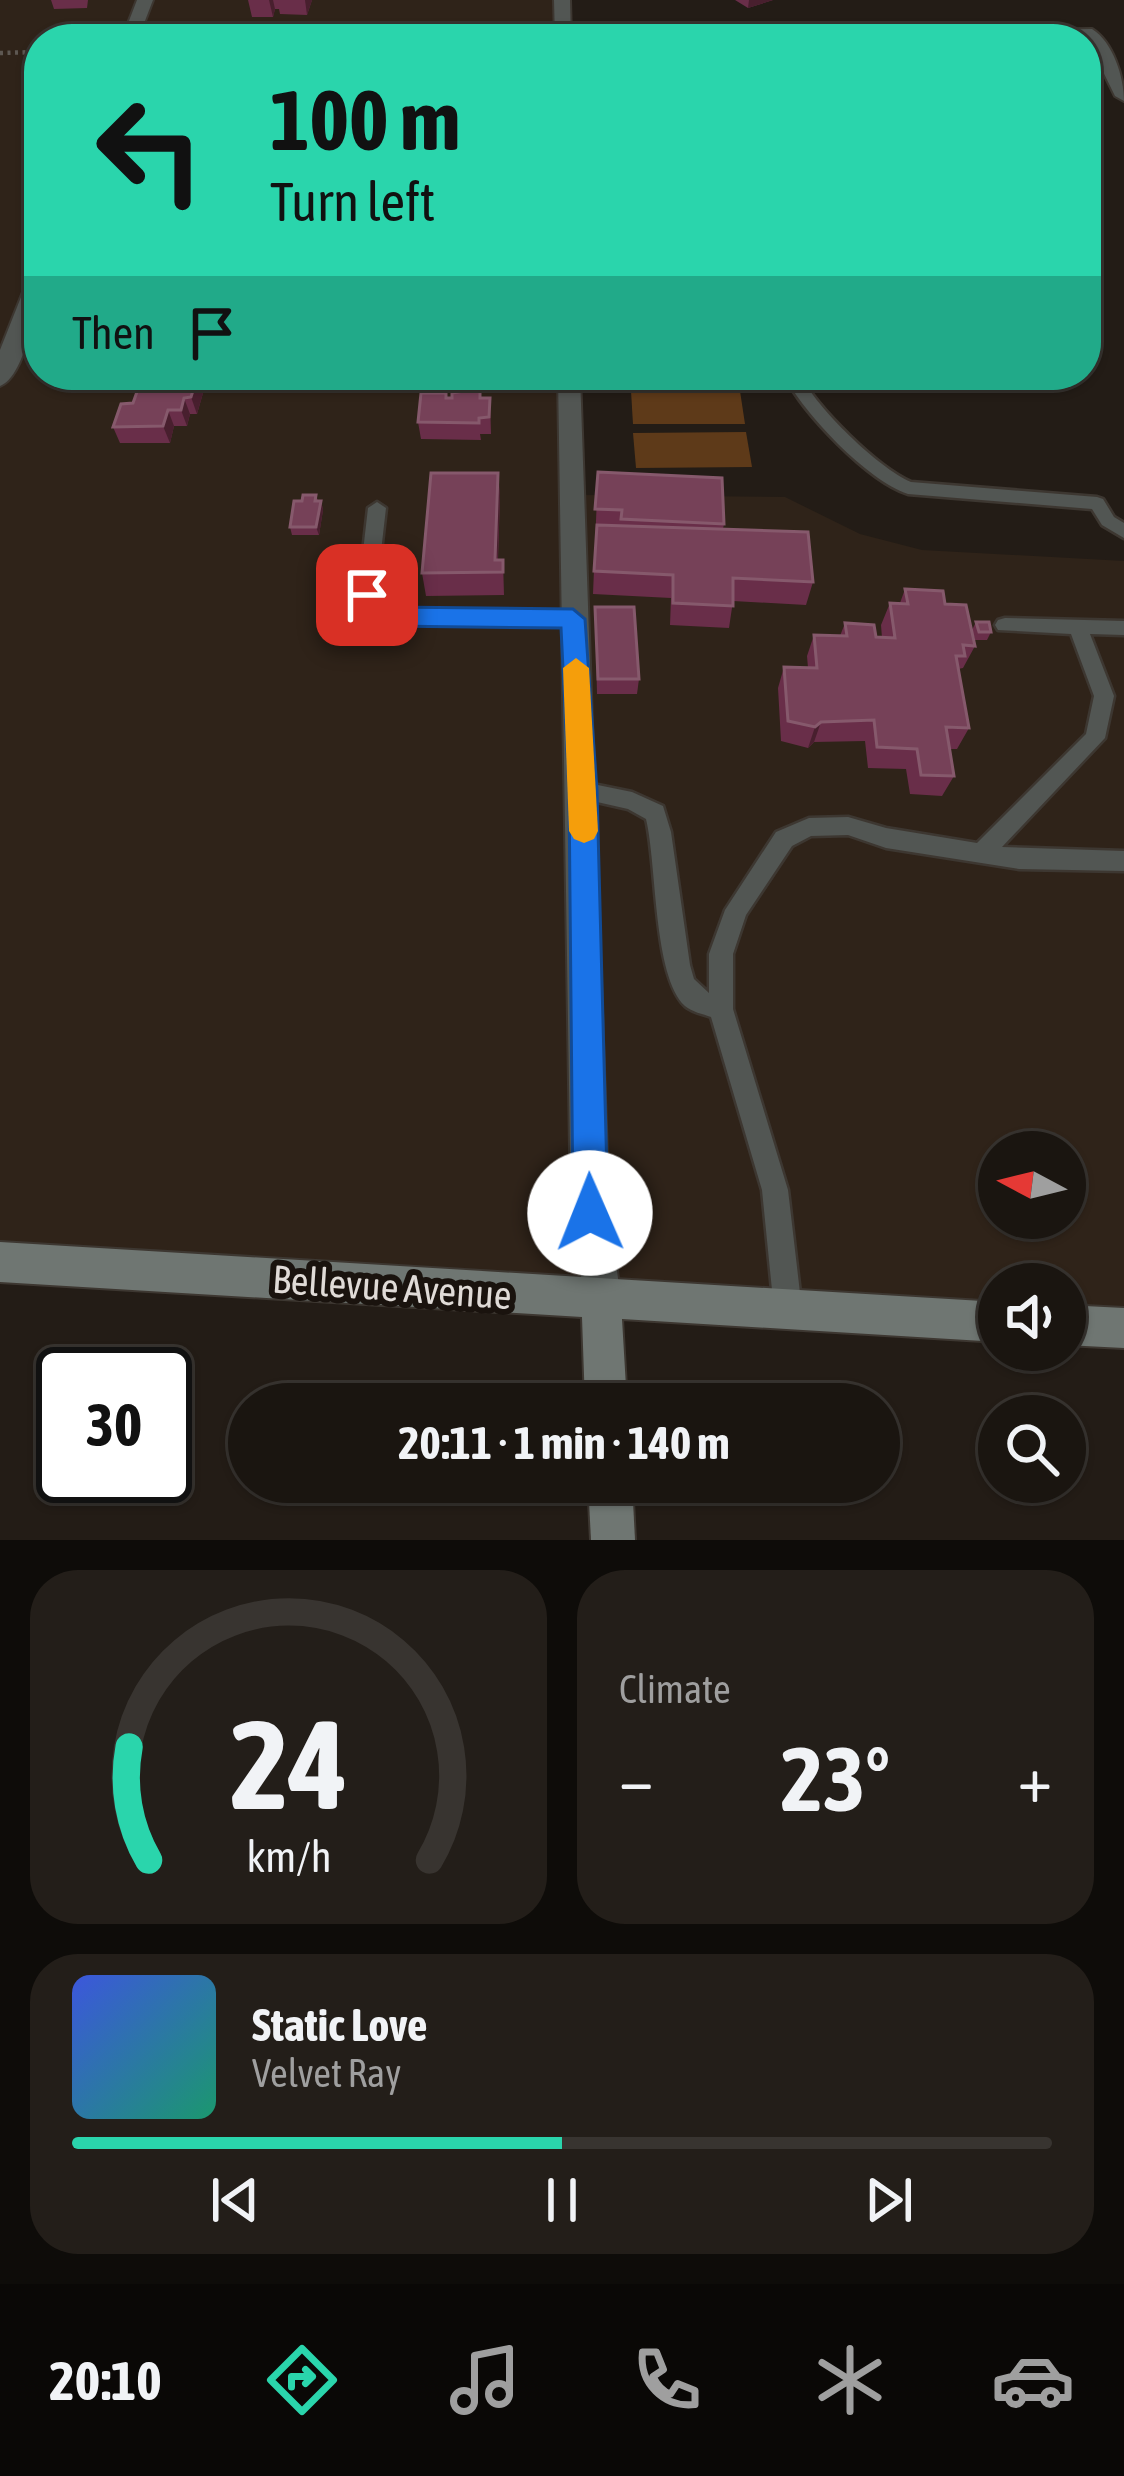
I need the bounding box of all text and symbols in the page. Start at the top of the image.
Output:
icon: left [72,72,228,228]
text: 100 m [270,72,460,168]
text: Turn left [270,171,435,232]
icon: arrive [179,300,245,366]
text: Then [72,307,155,359]
pin [316,544,418,646]
icon: arrive [334,562,400,628]
north arrow [978,1131,1086,1239]
map controls [978,1131,1086,1503]
position arrow [527,1150,653,1276]
street label: Bellevue Avenue [271,1257,513,1317]
button: sound [978,1263,1086,1371]
speed limit sign: 30 [36,1347,192,1503]
button: search [978,1395,1086,1503]
text: 20:11 · 1 min · 140 m [398,1417,730,1469]
text: Climate [619,1667,731,1711]
text: 24 [230,1692,347,1835]
text: 23° [781,1727,890,1830]
text: − [619,1740,653,1816]
text: + [1018,1740,1052,1816]
text: km/h [246,1832,331,1881]
text: Static Love [252,1999,428,2051]
text: Velvet Ray [252,2051,401,2095]
icon: previous [202,2167,268,2233]
icon: pause [529,2167,595,2233]
icon: next [856,2167,922,2233]
icon: directions [260,2338,344,2422]
icon: music [443,2338,527,2422]
icon: phone [625,2338,709,2422]
icon: climate [808,2338,892,2422]
icon: car [991,2338,1075,2422]
text: 20:10 [49,2350,162,2411]

